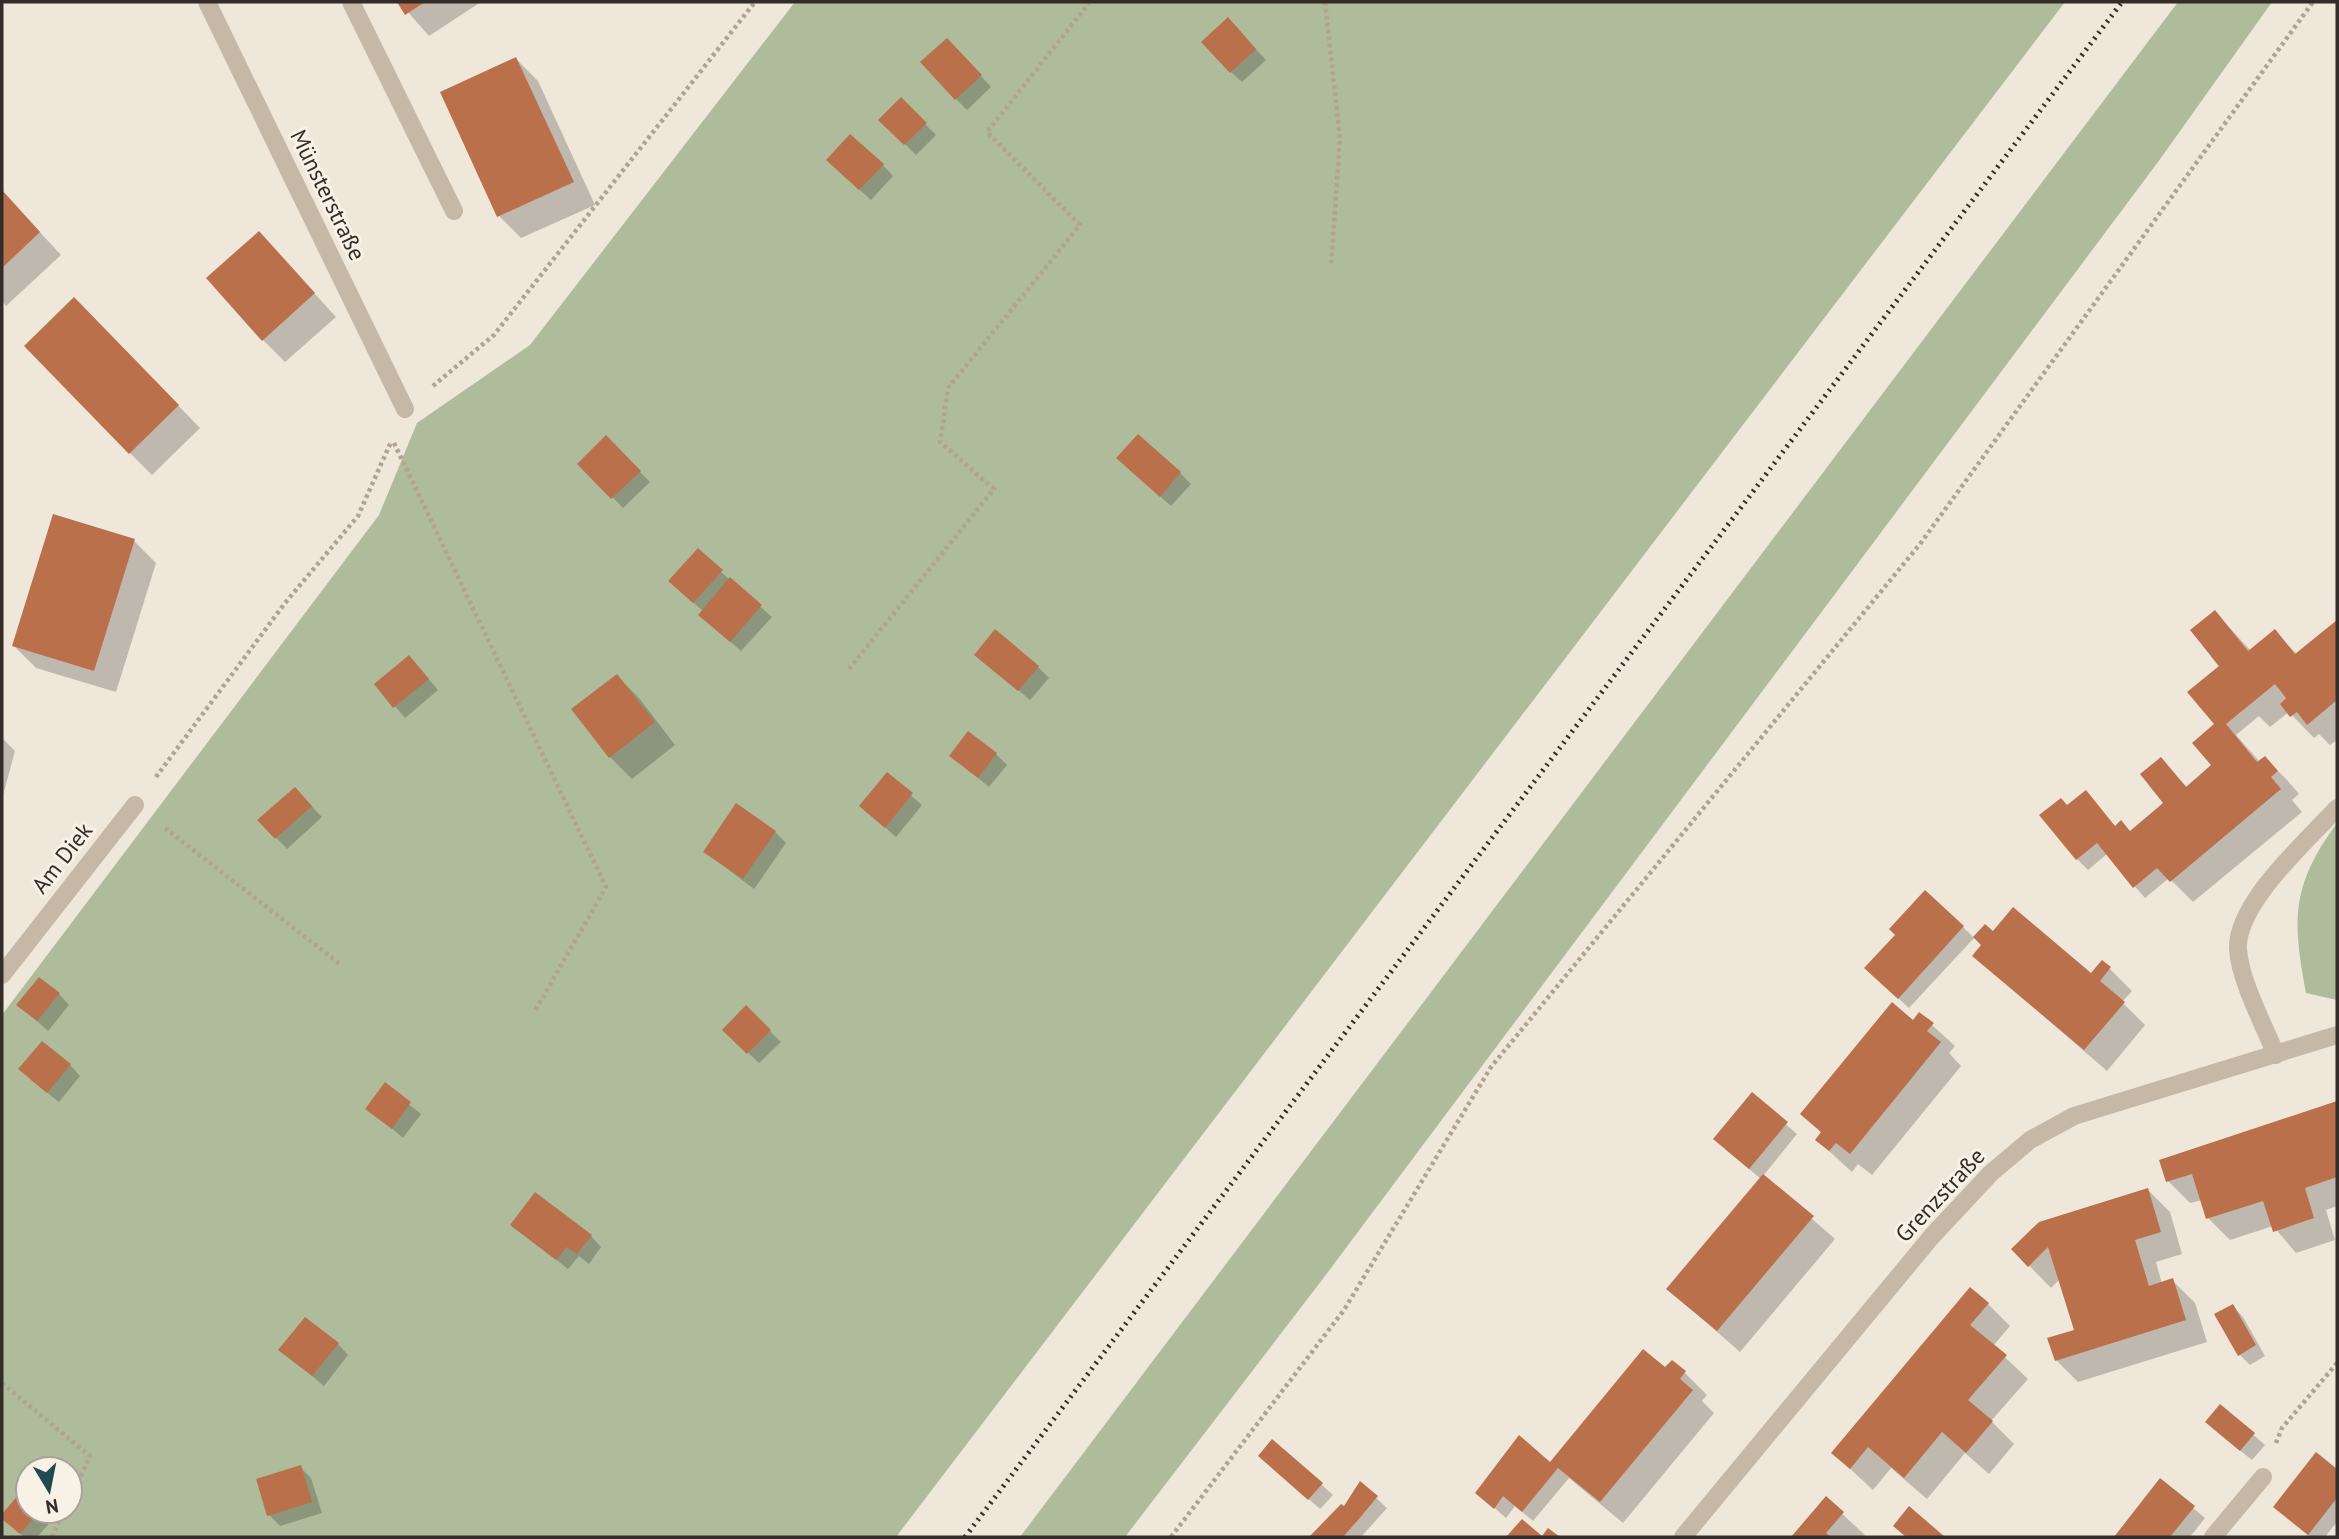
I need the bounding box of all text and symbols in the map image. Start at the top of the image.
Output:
street label: Münsterstraße [284,125,373,265]
street label: Am Diek [25,816,98,899]
street label: Grenzstraße [1889,1141,1991,1248]
north arrow [14,1455,84,1525]
text: N [44,1494,60,1520]

